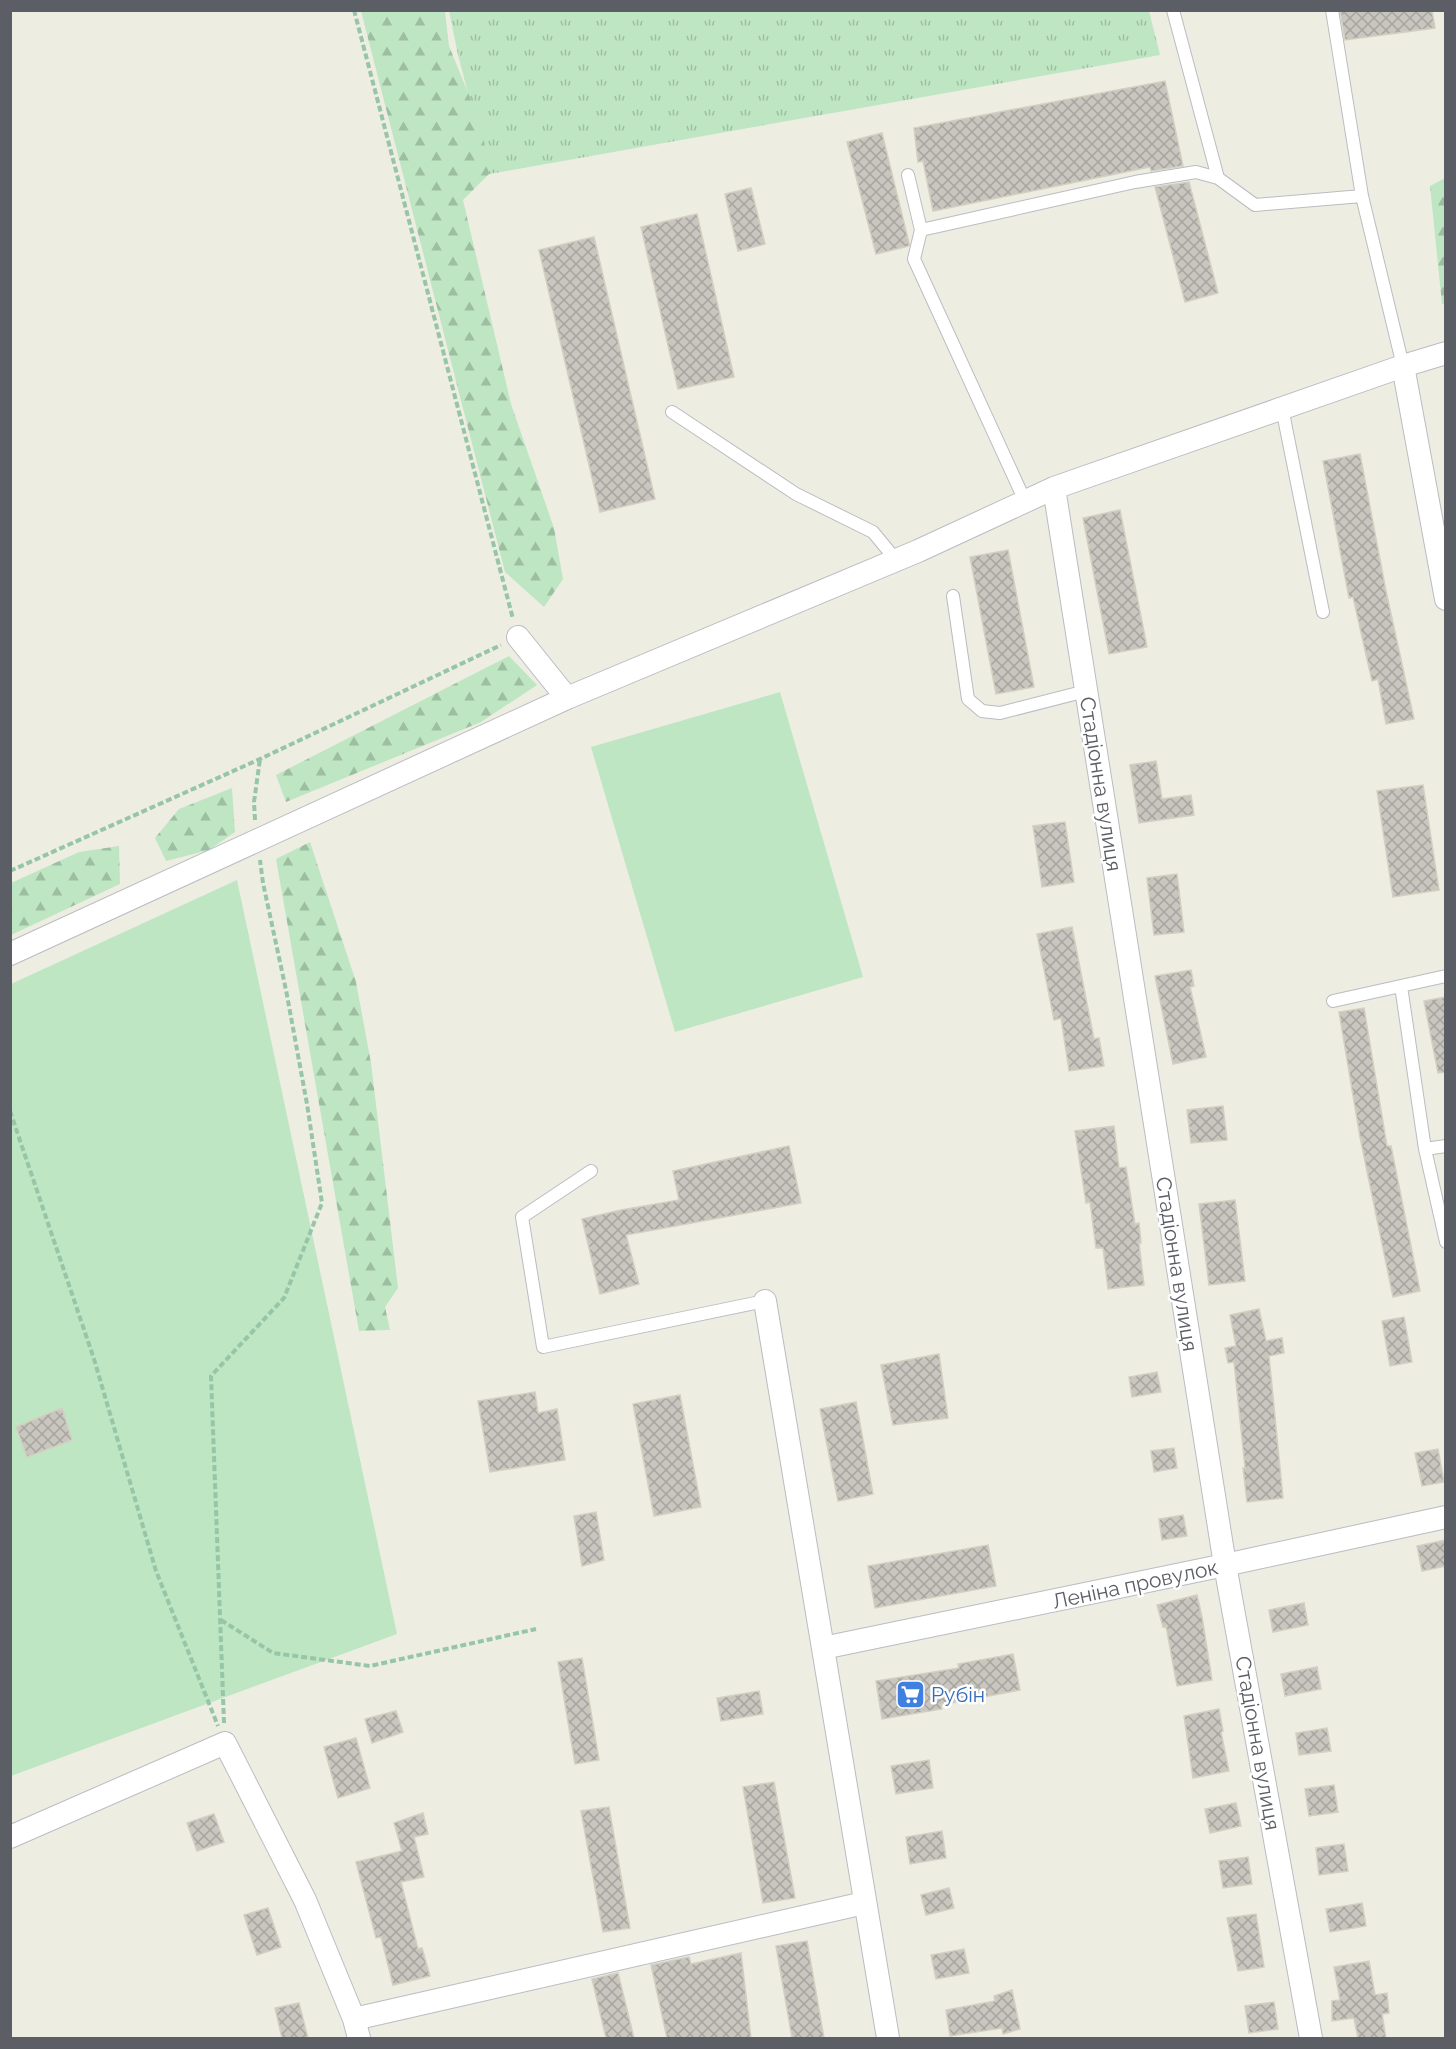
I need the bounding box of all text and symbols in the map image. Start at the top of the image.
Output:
street label: Стадіонна вулиця [1075,695,1127,873]
street label: Стадіонна вулиця [1151,1175,1203,1353]
street label: Леніна провулок [1050,1554,1220,1614]
street label: Стадіонна вулиця [1230,1654,1286,1832]
supermarket icon: Рубін [894,1678,926,1710]
place label: Рубін [931,1682,985,1707]

